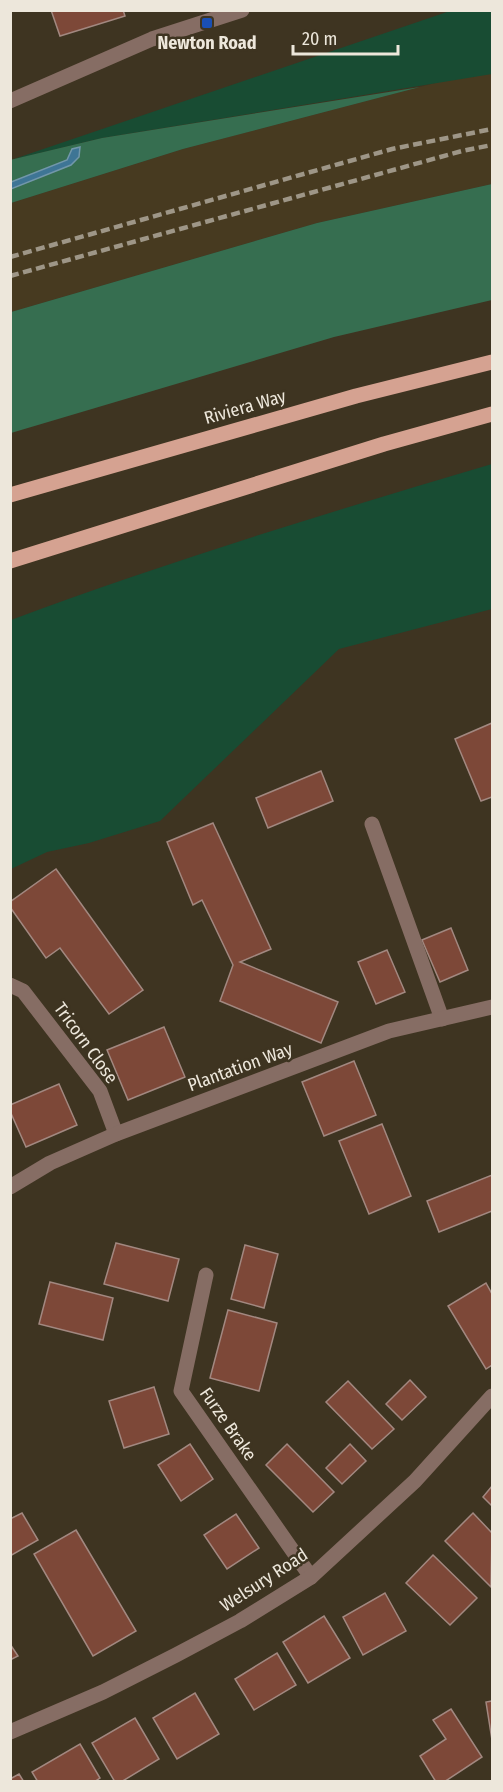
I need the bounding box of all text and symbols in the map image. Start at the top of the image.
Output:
marker: Newton Road [200,16,214,30]
scale bar [293,18,398,56]
text: 20 m [302,28,337,50]
place label: Newton Road [157,32,257,54]
street label: Riviera Way [202,385,288,429]
street label: Tricorn Close [49,998,123,1088]
street label: Plantation Way [185,1038,295,1096]
street label: Furze Brake [195,1383,261,1465]
street label: Welsury Road [216,1544,312,1616]

